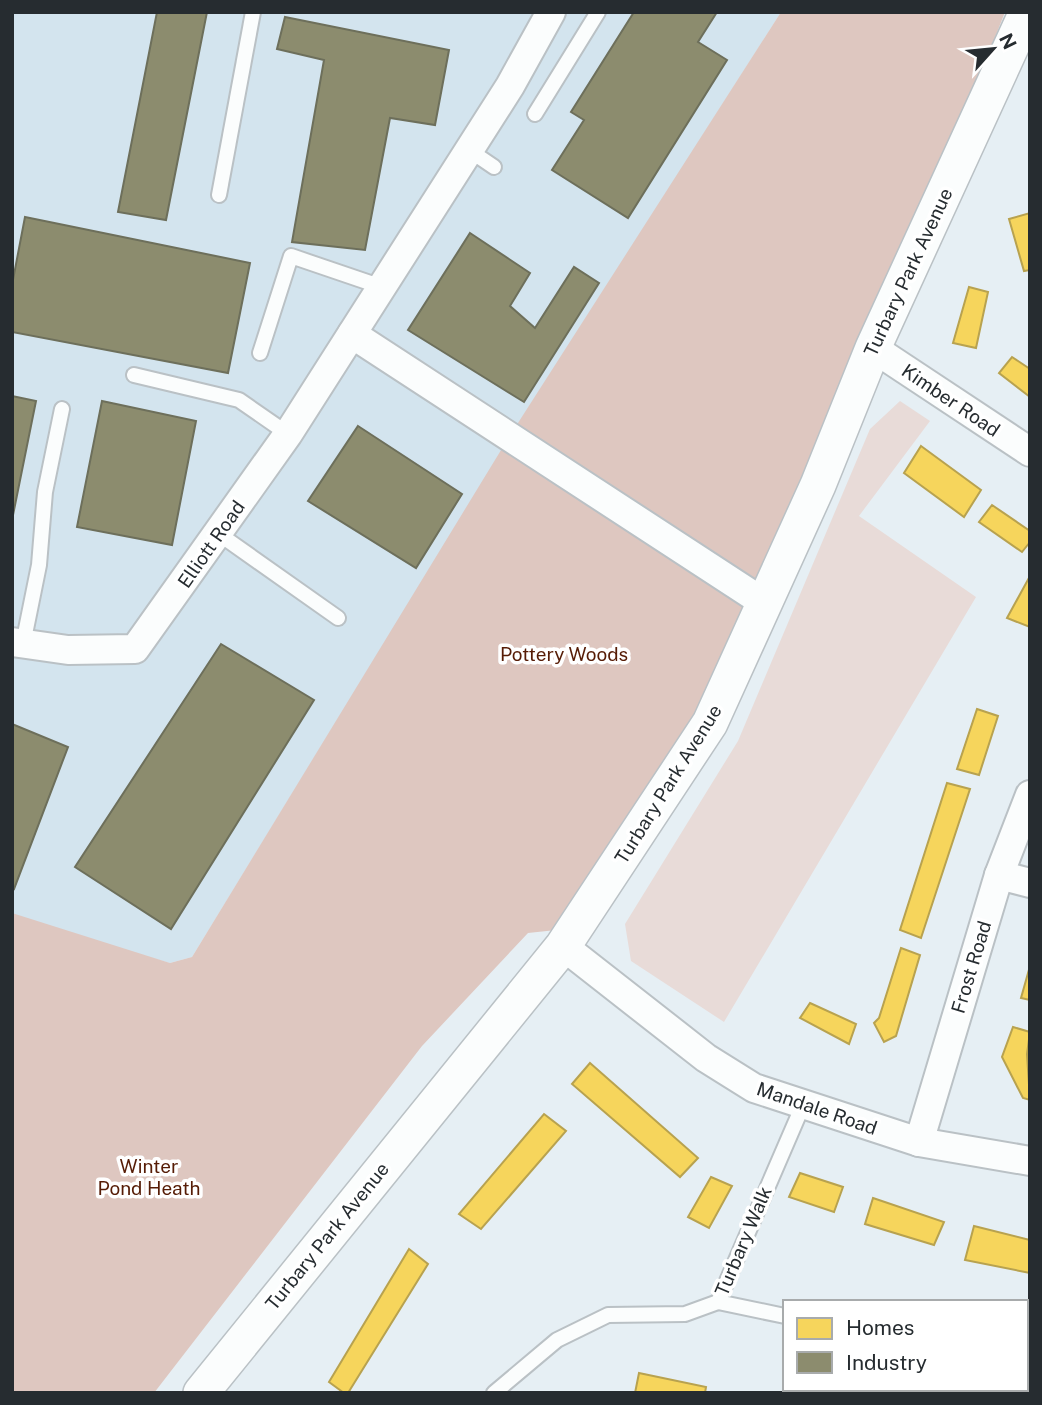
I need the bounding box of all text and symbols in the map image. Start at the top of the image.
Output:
north arrow [958,14,1028,84]
text: N [995,30,1021,53]
street label: Turbary Park Avenue [859,184,957,360]
street label: Kimber Road [898,359,1004,441]
street label: Elliott Road [173,496,249,592]
park label: Pottery Woods [500,643,628,665]
street label: Turbary Park Avenue [610,700,726,868]
street label: Frost Road [946,918,996,1016]
street label: Mandale Road [754,1077,880,1139]
park label: Winter Pond Heath [97,1155,201,1199]
street label: Turbary Park Avenue [261,1158,393,1314]
street label: Turbary Walk [710,1183,776,1299]
legend [783,1300,1028,1391]
text: Homes [846,1315,914,1340]
text: Industry [846,1350,927,1375]

